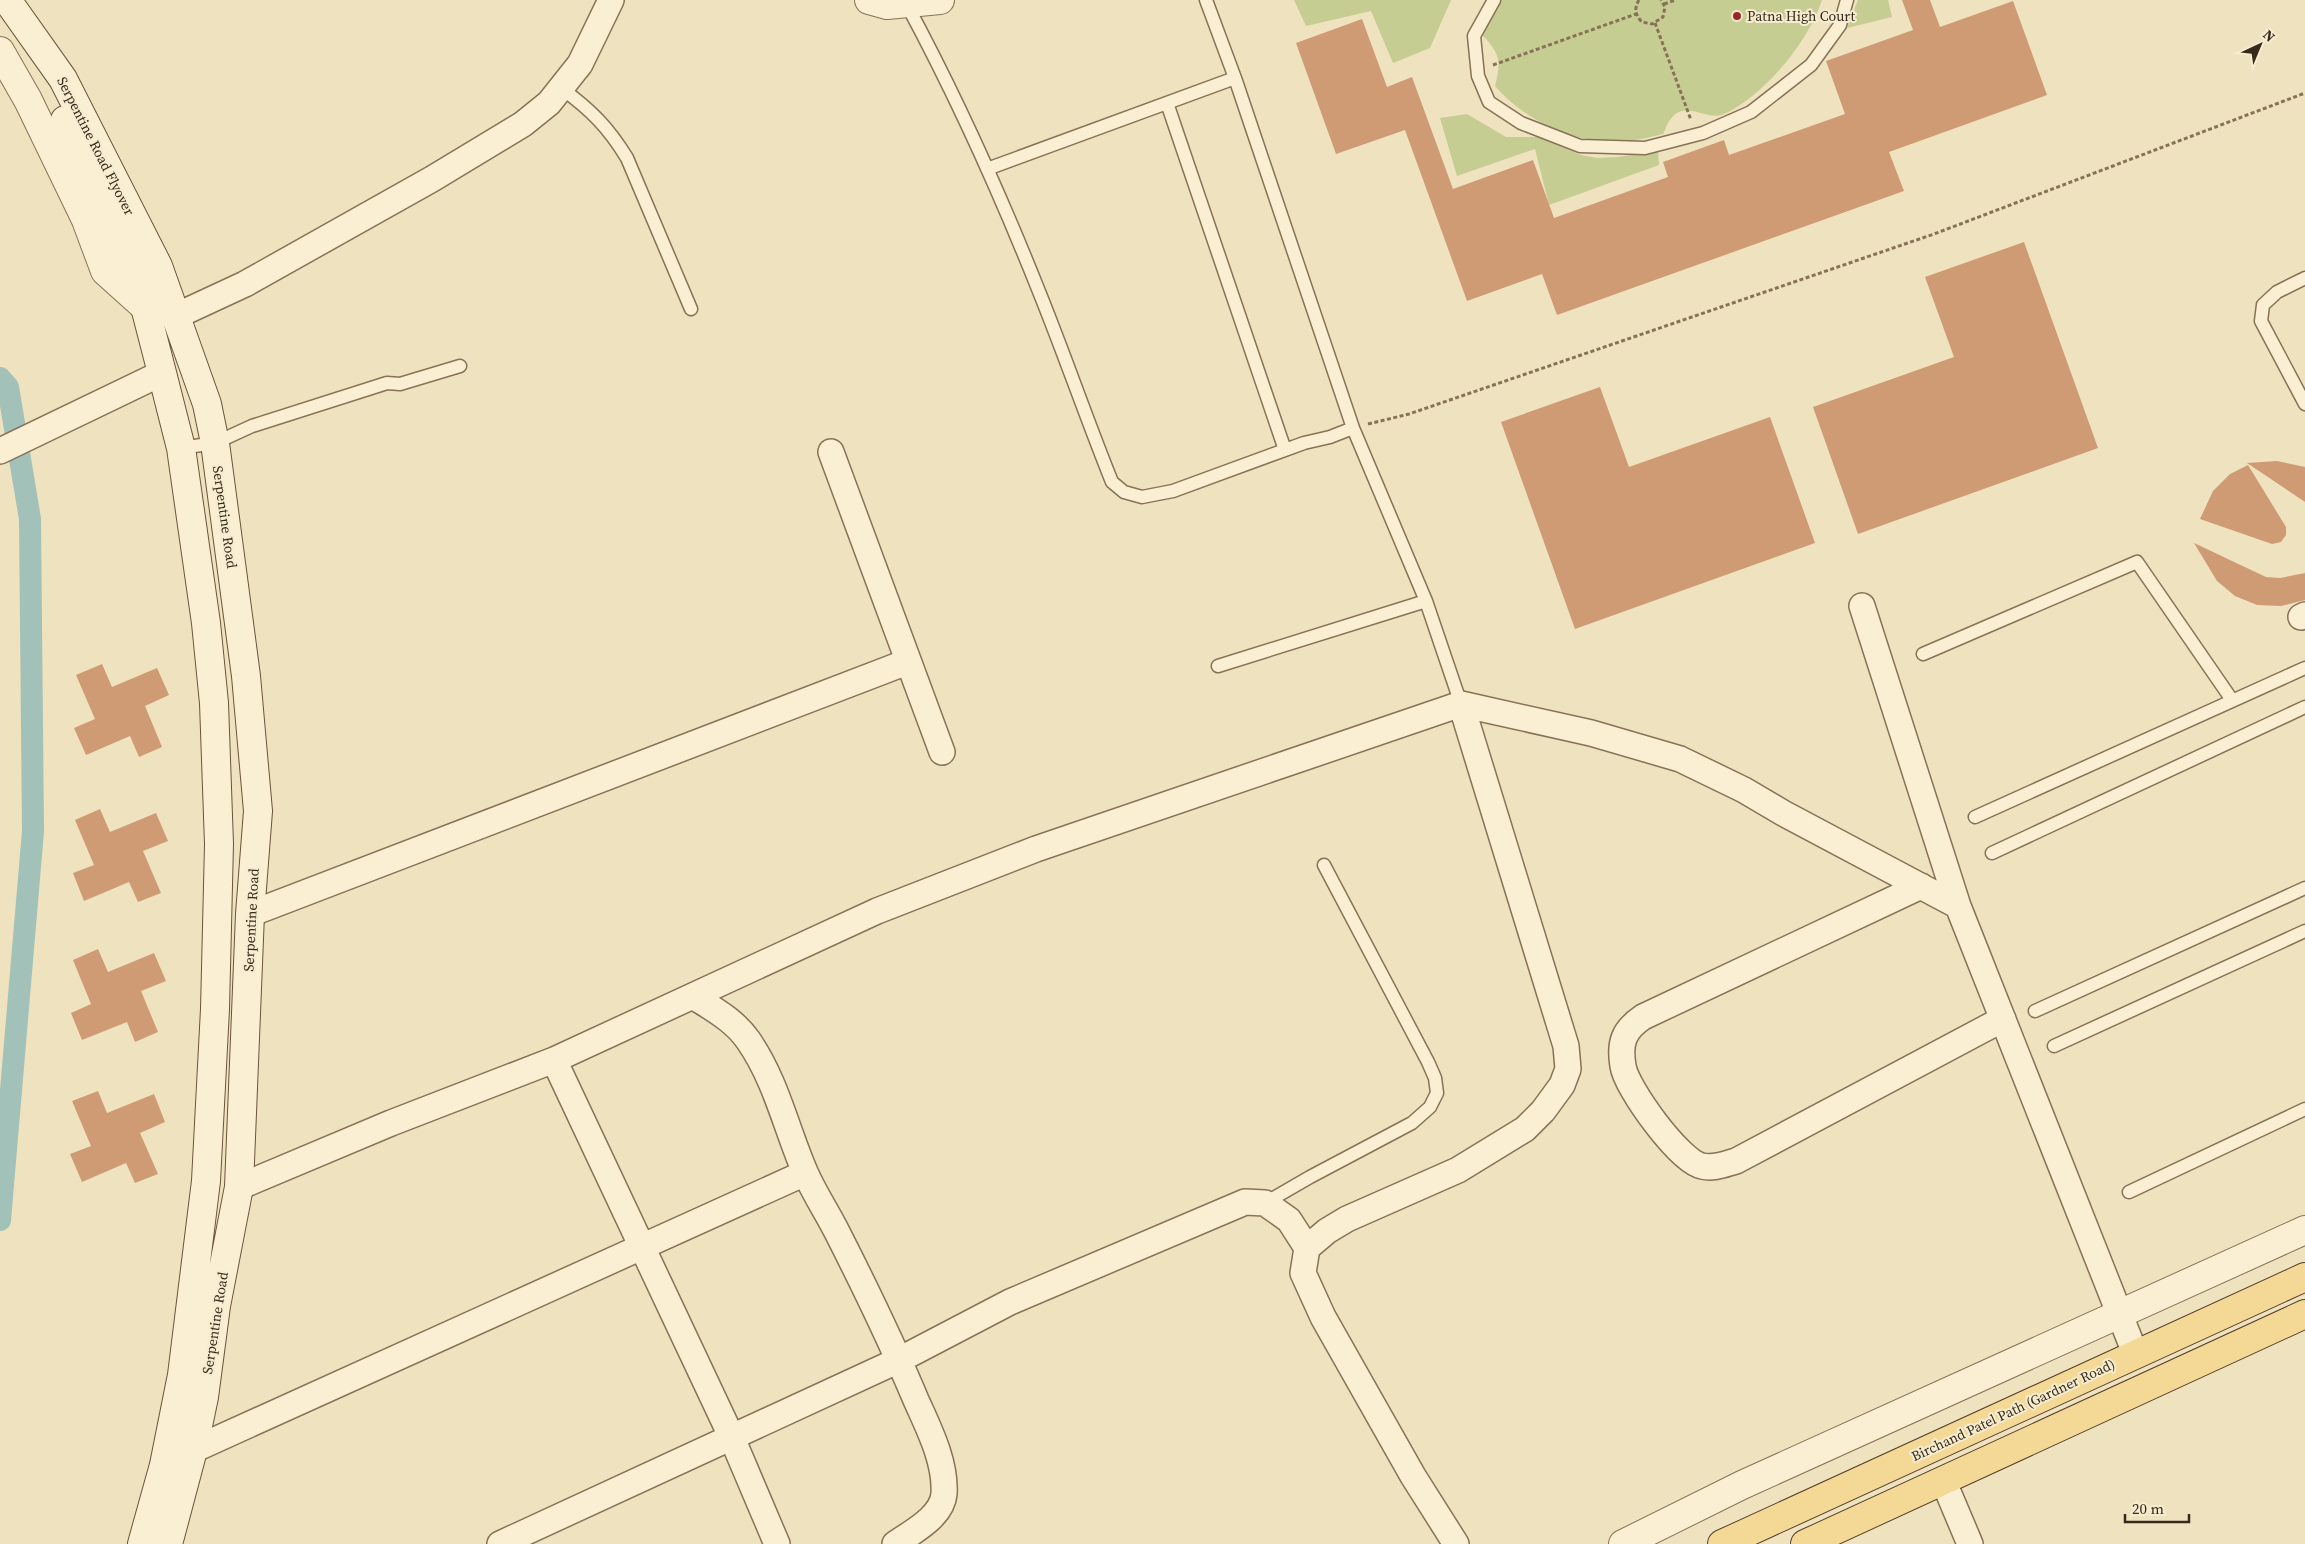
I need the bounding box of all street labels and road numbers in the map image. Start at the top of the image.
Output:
street label: Serpentine Road Flyover [52,73,140,219]
street label: Serpentine Road [208,464,242,570]
street label: Serpentine Road [238,868,264,972]
street label: Serpentine Road [197,1270,233,1376]
street label: Birchand Patel Path (Gardner Road) [1908,1354,2118,1466]

